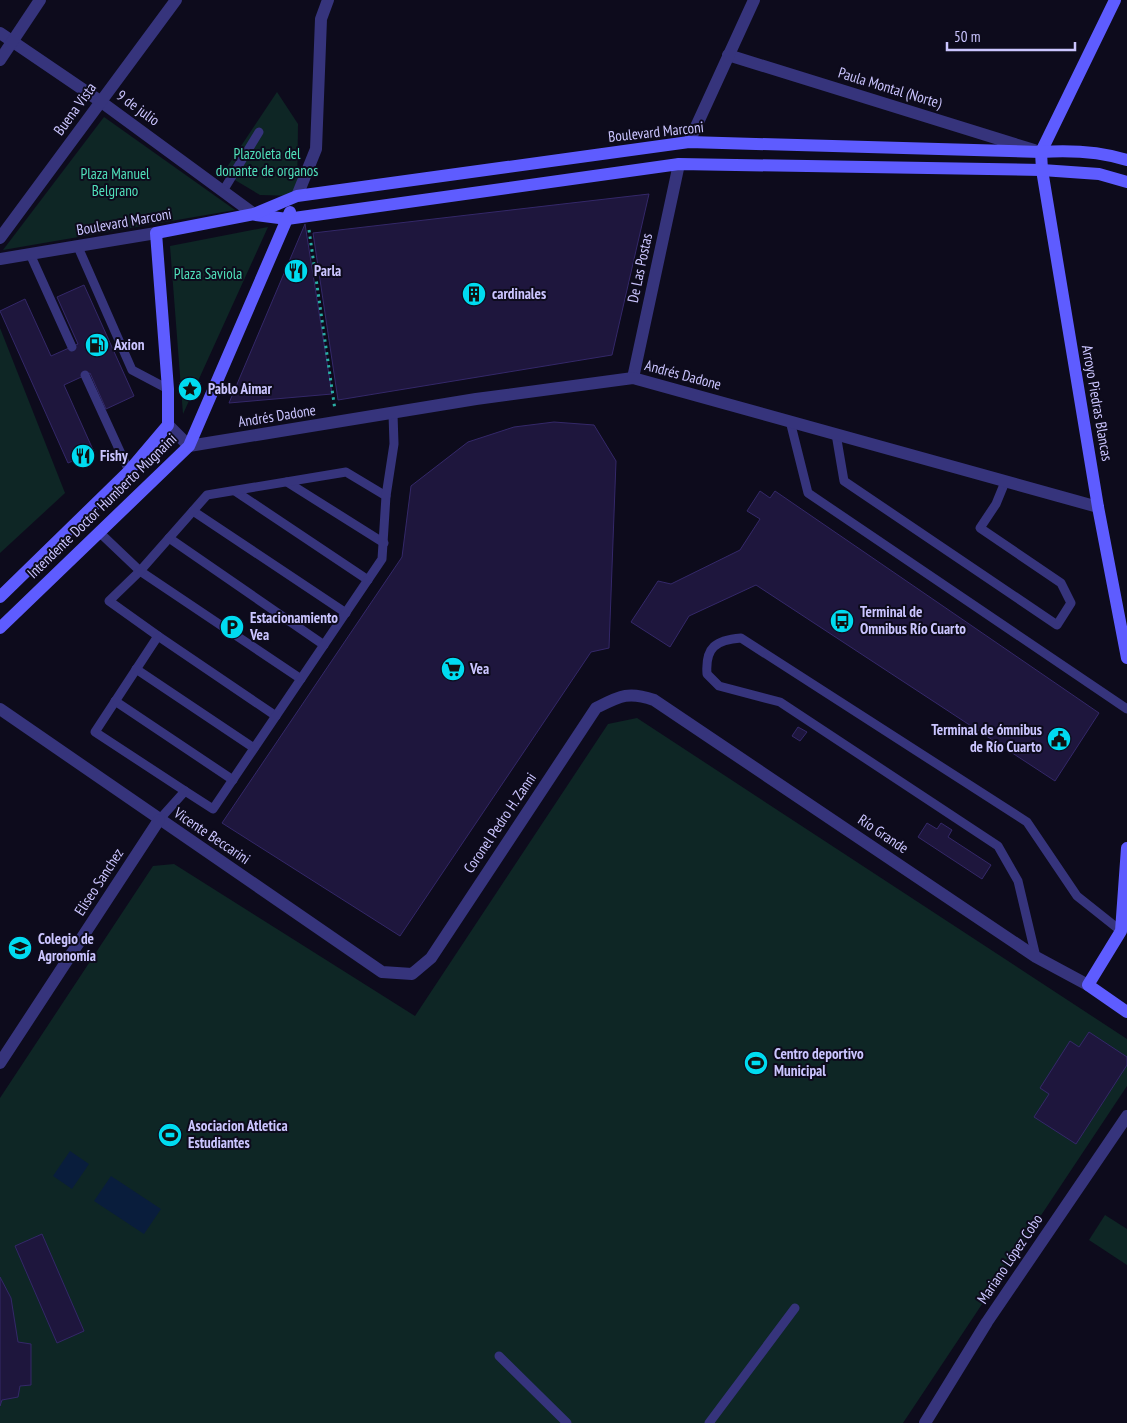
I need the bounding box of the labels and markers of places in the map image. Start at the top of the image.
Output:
restaurant icon: Parla [283,258,309,284]
place label: Parla [314,261,341,280]
building icon: cardinales [461,281,487,307]
place label: cardinales [492,284,546,303]
fuel station icon: Axion [84,332,110,358]
place label: Axion [113,335,145,354]
place icon: Pablo Aimar [177,376,203,402]
place label: Pablo Aimar [208,379,273,398]
restaurant icon: Fishy [70,443,96,469]
place label: Fishy [100,446,129,465]
place label: Terminal de Omnibus Río Cuarto [860,602,966,638]
place label: Estacionamiento Vea [249,608,338,644]
bus stop icon: Terminal de Omnibus Río Cuarto [829,608,855,634]
parking icon: Estacionamiento Vea [219,614,245,640]
supermarket icon: Vea [440,656,466,682]
place label: Vea [469,659,489,678]
place label: Terminal de ómnibus de Río Cuarto [931,720,1042,756]
public building icon: Terminal de ómnibus de Río Cuarto [1046,726,1072,752]
place label: Colegio de Agronomía [37,929,96,965]
school or university icon: Colegio de Agronomía [7,935,33,961]
place label: Centro deportivo Municipal [774,1044,864,1080]
sports icon: Centro deportivo Municipal [743,1050,769,1076]
place label: Asociacion Atletica Estudiantes [187,1116,288,1152]
sports icon: Asociacion Atletica Estudiantes [157,1122,183,1148]

